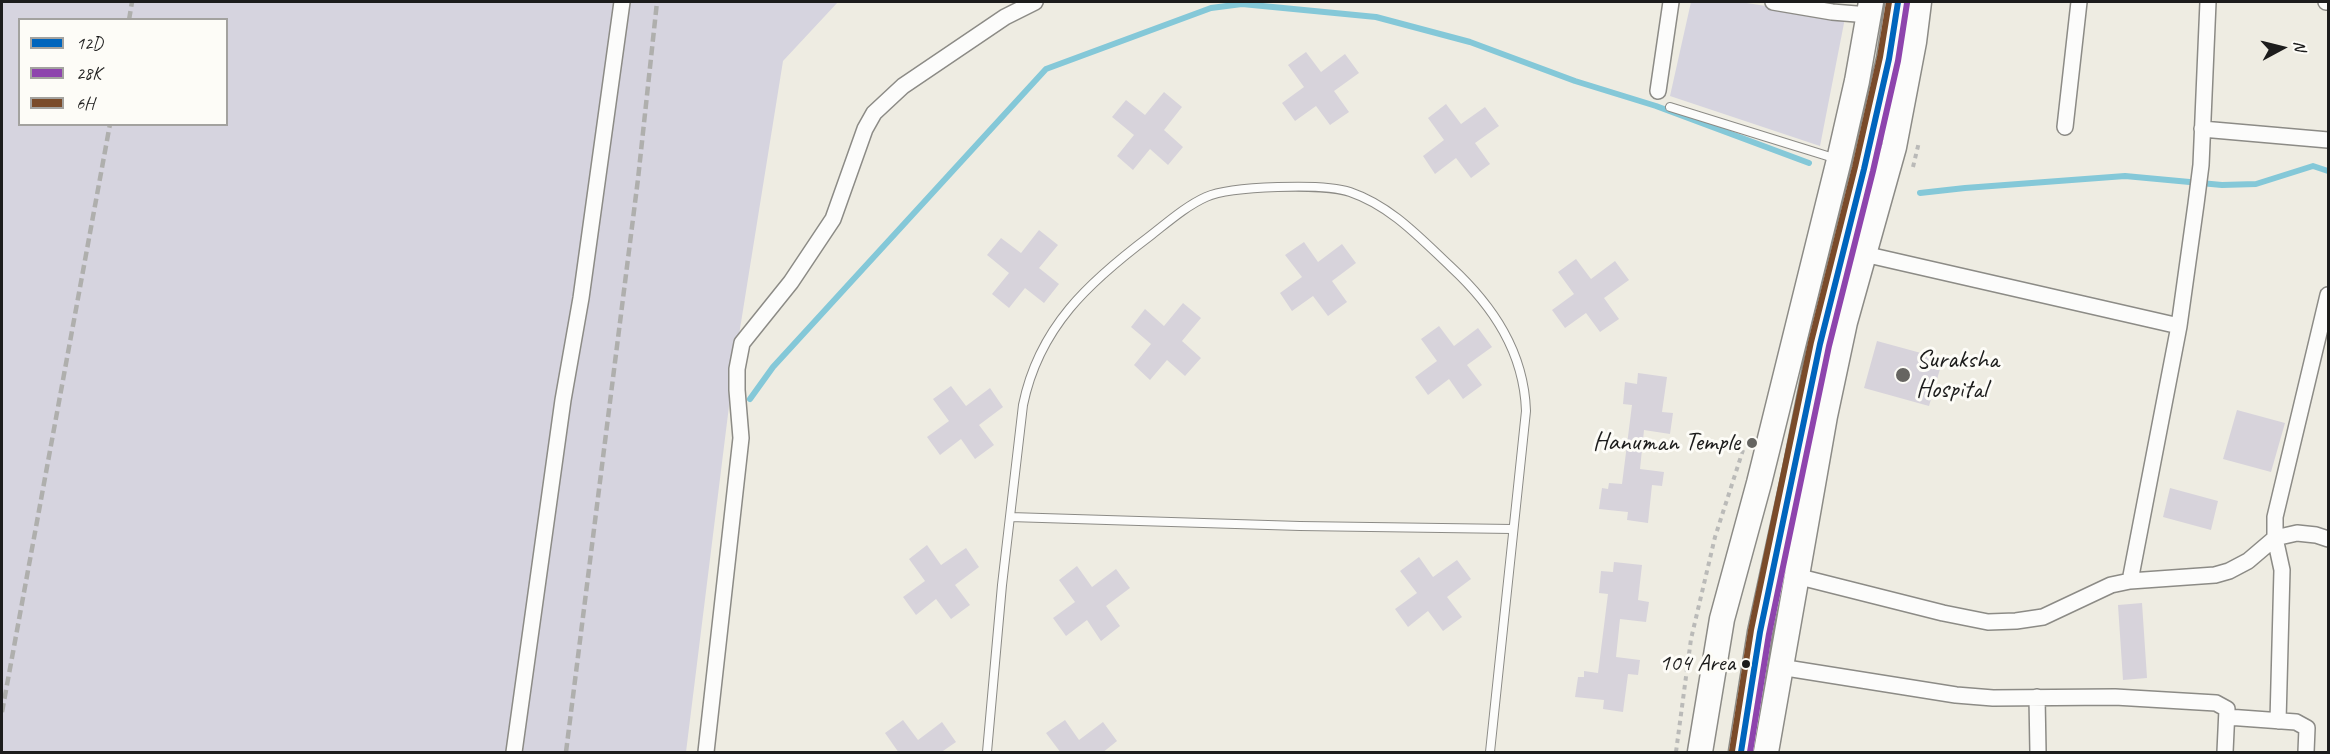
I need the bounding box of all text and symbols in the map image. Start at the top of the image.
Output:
legend [18,18,228,126]
north arrow [2252,18,2312,78]
text: 12D [76,32,103,54]
text: N [2289,40,2310,52]
text: 28K [76,62,101,84]
text: 6H [76,92,94,114]
place label: Suraksha Hospital [1916,344,1999,406]
marker: Suraksha Hospital [1894,366,1912,384]
place label: Hanuman Temple [1593,427,1740,459]
marker: Hanuman Temple [1745,436,1759,450]
place label: 104 Area [1659,650,1735,678]
marker: 104 Area [1740,658,1752,670]

